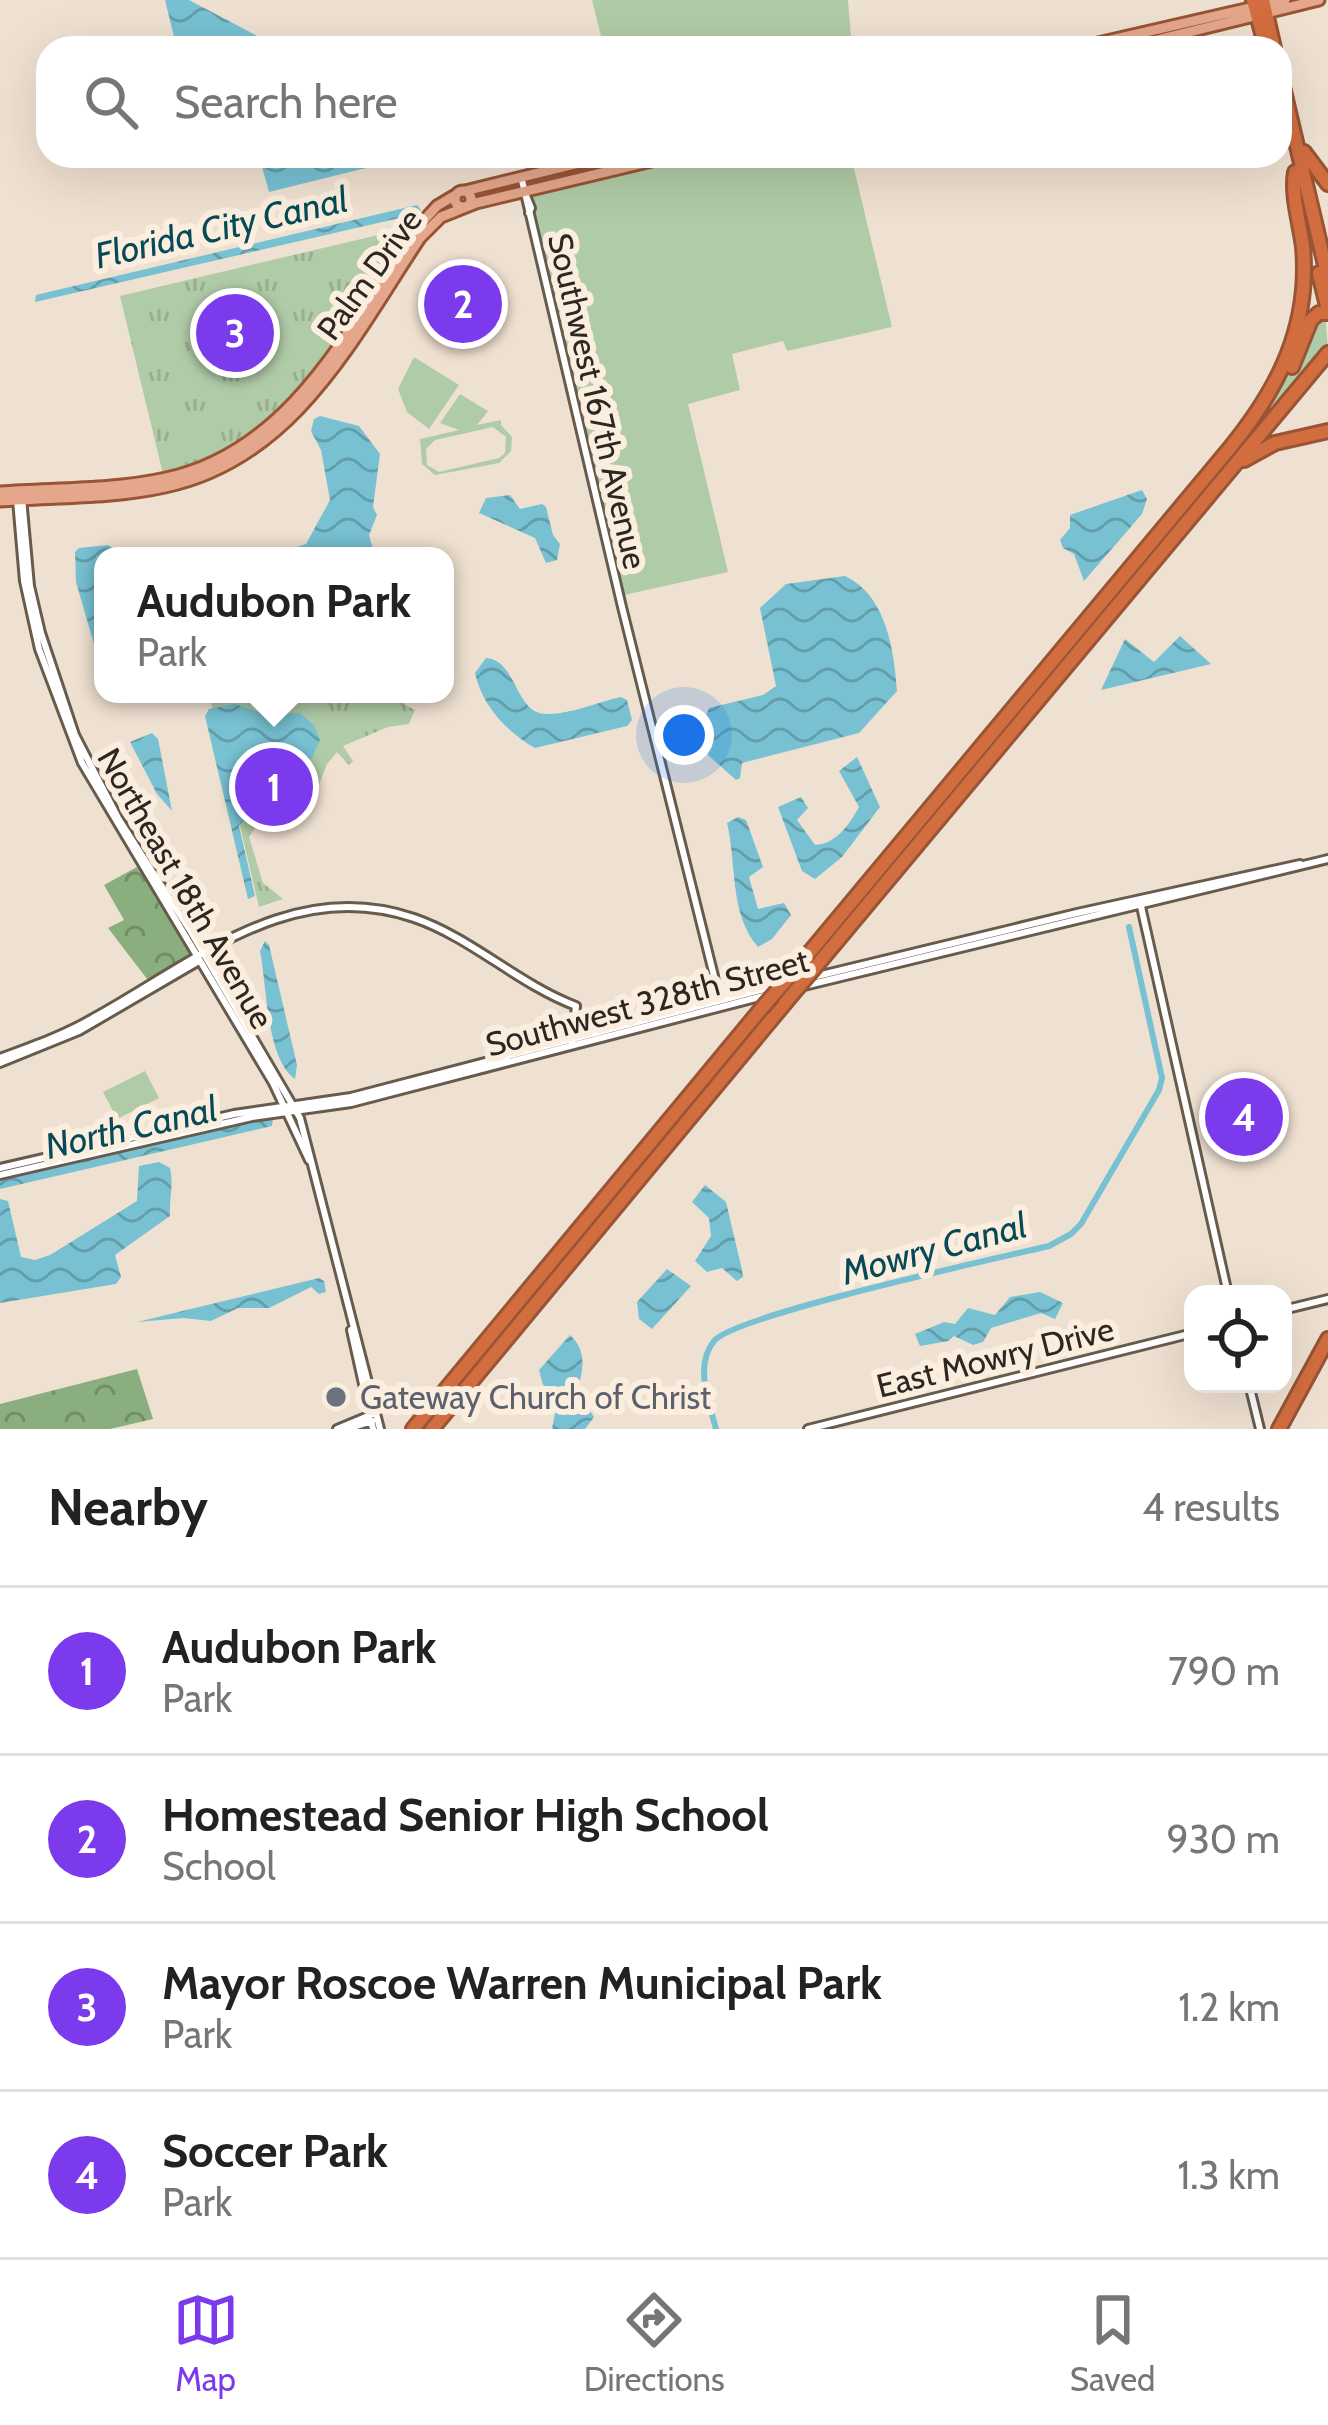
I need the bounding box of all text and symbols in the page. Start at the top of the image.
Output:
search box [36,36,1292,168]
icon: search [78,69,144,135]
text: Search here [174,75,398,129]
water label: Florida City Canal [90,176,352,277]
street label: Palm Drive [308,201,430,347]
street label: Southwest 167th Avenue [540,229,656,573]
pin: 2 [424,259,502,349]
pin: 3 [196,288,274,378]
popup [94,547,454,703]
text: Audubon Park [137,574,411,628]
text: Park [137,628,207,676]
your location [654,705,714,765]
street label: Northeast 18th Avenue [90,741,282,1035]
pin: 1 [235,742,313,832]
street label: Southwest 328th Street [481,940,813,1064]
pin: 4 [1205,1072,1283,1162]
water label: North Canal [41,1086,222,1168]
water label: Mowry Canal [836,1202,1032,1294]
map controls [1184,1285,1292,1393]
button: locate [1184,1285,1292,1393]
street label: East Mowry Drive [872,1308,1118,1406]
place label: Gateway Church of Christ [360,1377,711,1417]
marker: Gateway Church of Christ [323,1384,349,1410]
text: Nearby [48,1476,208,1538]
text: 4 results [1142,1483,1280,1531]
text: Audubon Park [162,1620,436,1674]
text: 1 [80,1647,94,1695]
text: 790 m [1168,1647,1280,1695]
text: Park [162,1674,232,1722]
text: Homestead Senior High School [162,1788,769,1842]
text: 2 [77,1815,97,1863]
text: 930 m [1167,1815,1280,1863]
text: School [162,1842,276,1890]
text: Mayor Roscoe Warren Municipal Park [162,1956,882,2010]
text: 3 [76,1983,98,2031]
text: 1.2 km [1178,1983,1280,2031]
text: Park [162,2010,232,2058]
text: Soccer Park [162,2124,388,2178]
text: 4 [75,2151,99,2199]
text: 1.3 km [1178,2151,1280,2199]
text: Park [162,2178,232,2226]
tab: Map [173,2287,239,2399]
tab: Directions [584,2287,725,2399]
tab: Saved [1070,2287,1155,2399]

